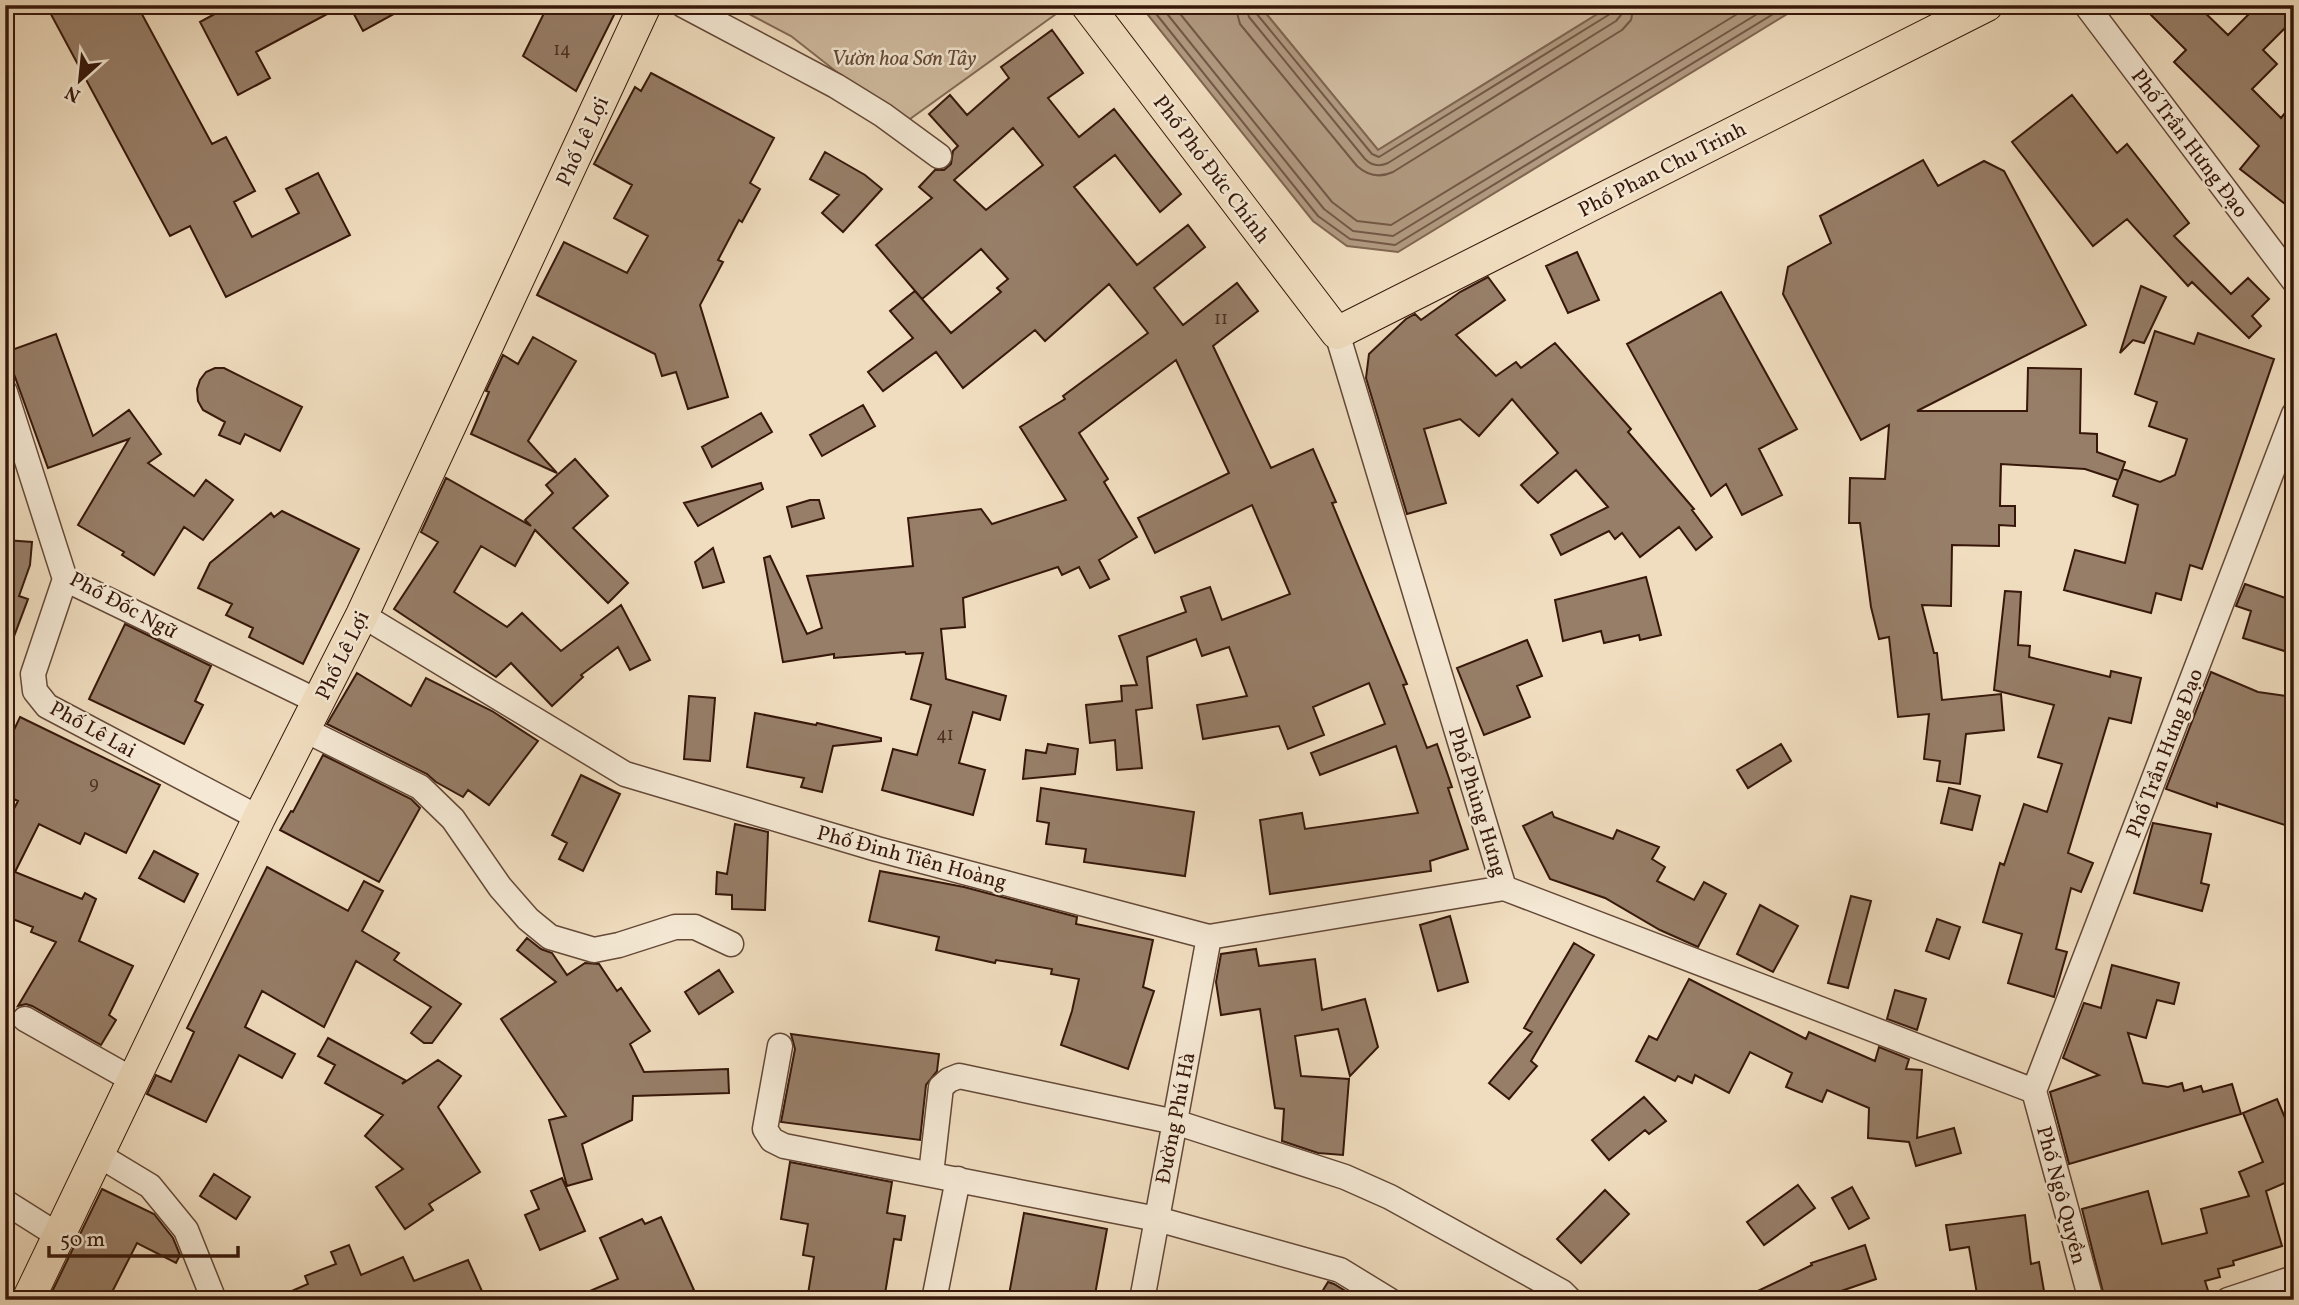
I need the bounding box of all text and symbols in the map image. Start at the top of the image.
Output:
house number: 14 [553,38,571,63]
park label: Vườn hoa Sơn Tây [831,45,977,74]
north arrow [46,46,116,116]
street label: Phố Trần Hưng Đạo [2123,64,2254,224]
text: N [61,79,85,108]
street label: Phố Phó Đức Chính [1145,90,1276,250]
street label: Phố Lê Lợi [550,92,617,191]
street label: Phố Phan Chu Trinh [1574,115,1752,225]
house number: 11 [1214,307,1228,332]
street label: Phố Đốc Ngữ [64,566,183,647]
street label: Phố Lê Lợi [309,606,377,705]
street label: Phố Trần Hưng Đạo [2120,665,2211,842]
street label: Phố Lê Lai [44,695,141,766]
house number: 41 [936,723,954,748]
street label: Phố Phùng Hưng [1440,724,1513,881]
house number: 9 [89,772,99,797]
street label: Phố Đinh Tiên Hoàng [814,819,1010,898]
street label: Đường Phú Hà [1149,1050,1203,1187]
street label: Phố Ngô Quyền [2028,1123,2093,1268]
scale bar [49,1214,238,1258]
text: 50 m [60,1226,105,1255]

